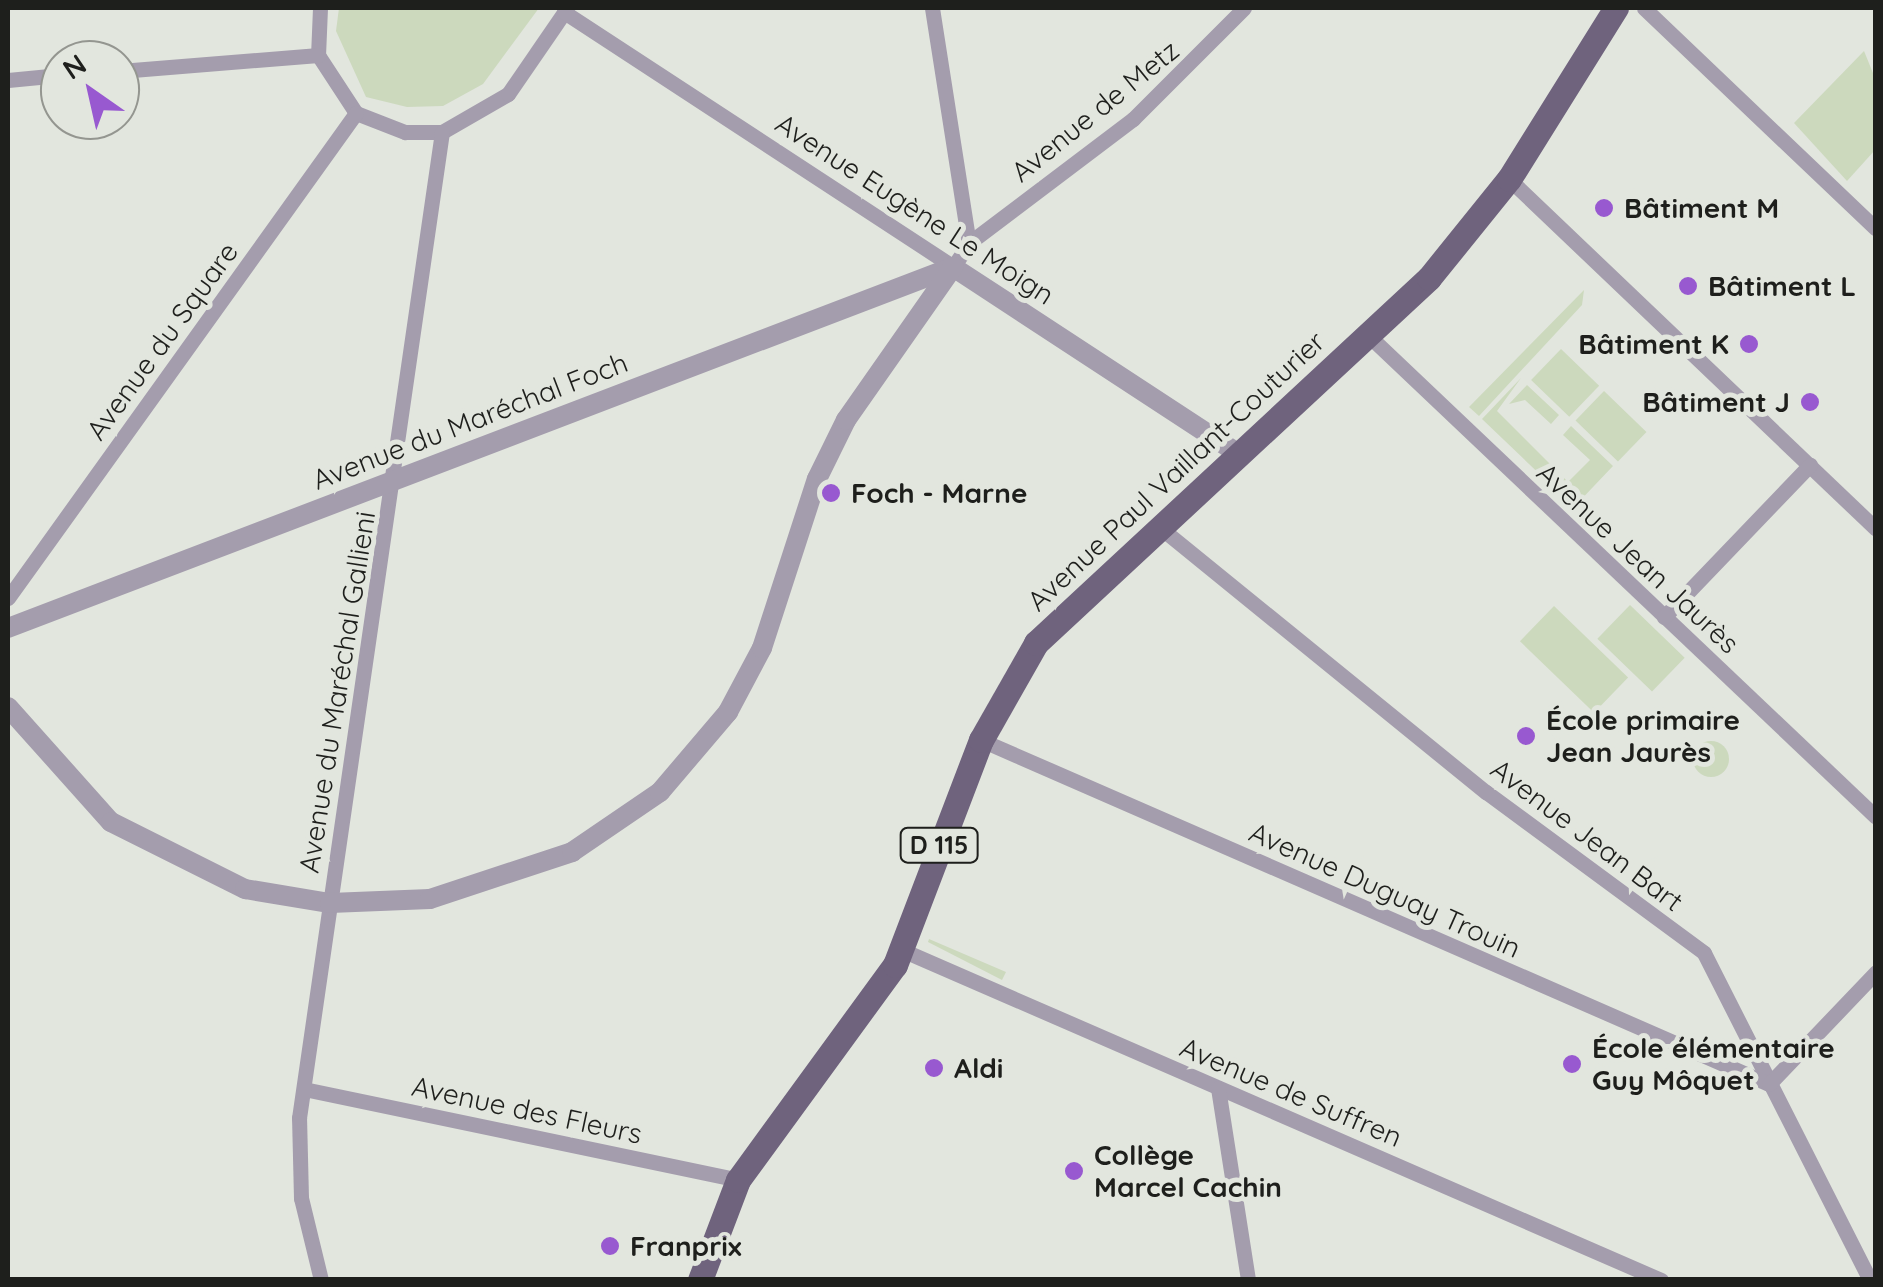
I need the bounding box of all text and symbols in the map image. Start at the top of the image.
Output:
street label: Avenue de Metz [1004,33,1186,189]
north arrow [40,40,140,140]
text: N [56,46,92,87]
street label: Avenue Eugène Le Moign [770,106,1060,312]
place label: Bâtiment M [1624,191,1779,225]
marker: Bâtiment M [1593,197,1615,219]
street label: Avenue du Square [79,236,245,446]
place label: Bâtiment L [1708,269,1856,303]
marker: Bâtiment L [1677,275,1699,297]
street label: Avenue Paul Vaillant-Couturier [1020,324,1332,618]
place label: Bâtiment K [1578,327,1729,361]
marker: Bâtiment K [1738,333,1760,355]
street label: Avenue du Maréchal Foch [308,345,632,497]
place label: Bâtiment J [1642,385,1790,419]
marker: Bâtiment J [1799,391,1821,413]
street label: Avenue Jean Jaurès [1530,456,1746,660]
place label: Foch - Marne [851,476,1027,510]
marker: Foch - Marne [820,482,842,504]
street label: Avenue du Maréchal Gallieni [292,509,382,875]
place label: École primaire Jean Jaurès [1546,703,1740,769]
marker: École primaire Jean Jaurès [1515,725,1537,747]
street label: Avenue Jean Bart [1484,752,1690,918]
street label: Avenue Duguay Trouin [1244,815,1526,965]
road number: D 115 [899,825,979,865]
street label: Avenue de Suffren [1175,1030,1407,1154]
place label: École élémentaire Guy Môquet [1592,1031,1835,1097]
place label: Aldi [954,1051,1003,1085]
marker: École élémentaire Guy Môquet [1561,1053,1583,1075]
marker: Aldi [923,1057,945,1079]
street label: Avenue des Fleurs [409,1069,645,1151]
place label: Collège Marcel Cachin [1094,1138,1282,1204]
marker: Collège Marcel Cachin [1063,1160,1085,1182]
place label: Franprix [630,1229,742,1263]
marker: Franprix [599,1235,621,1257]

